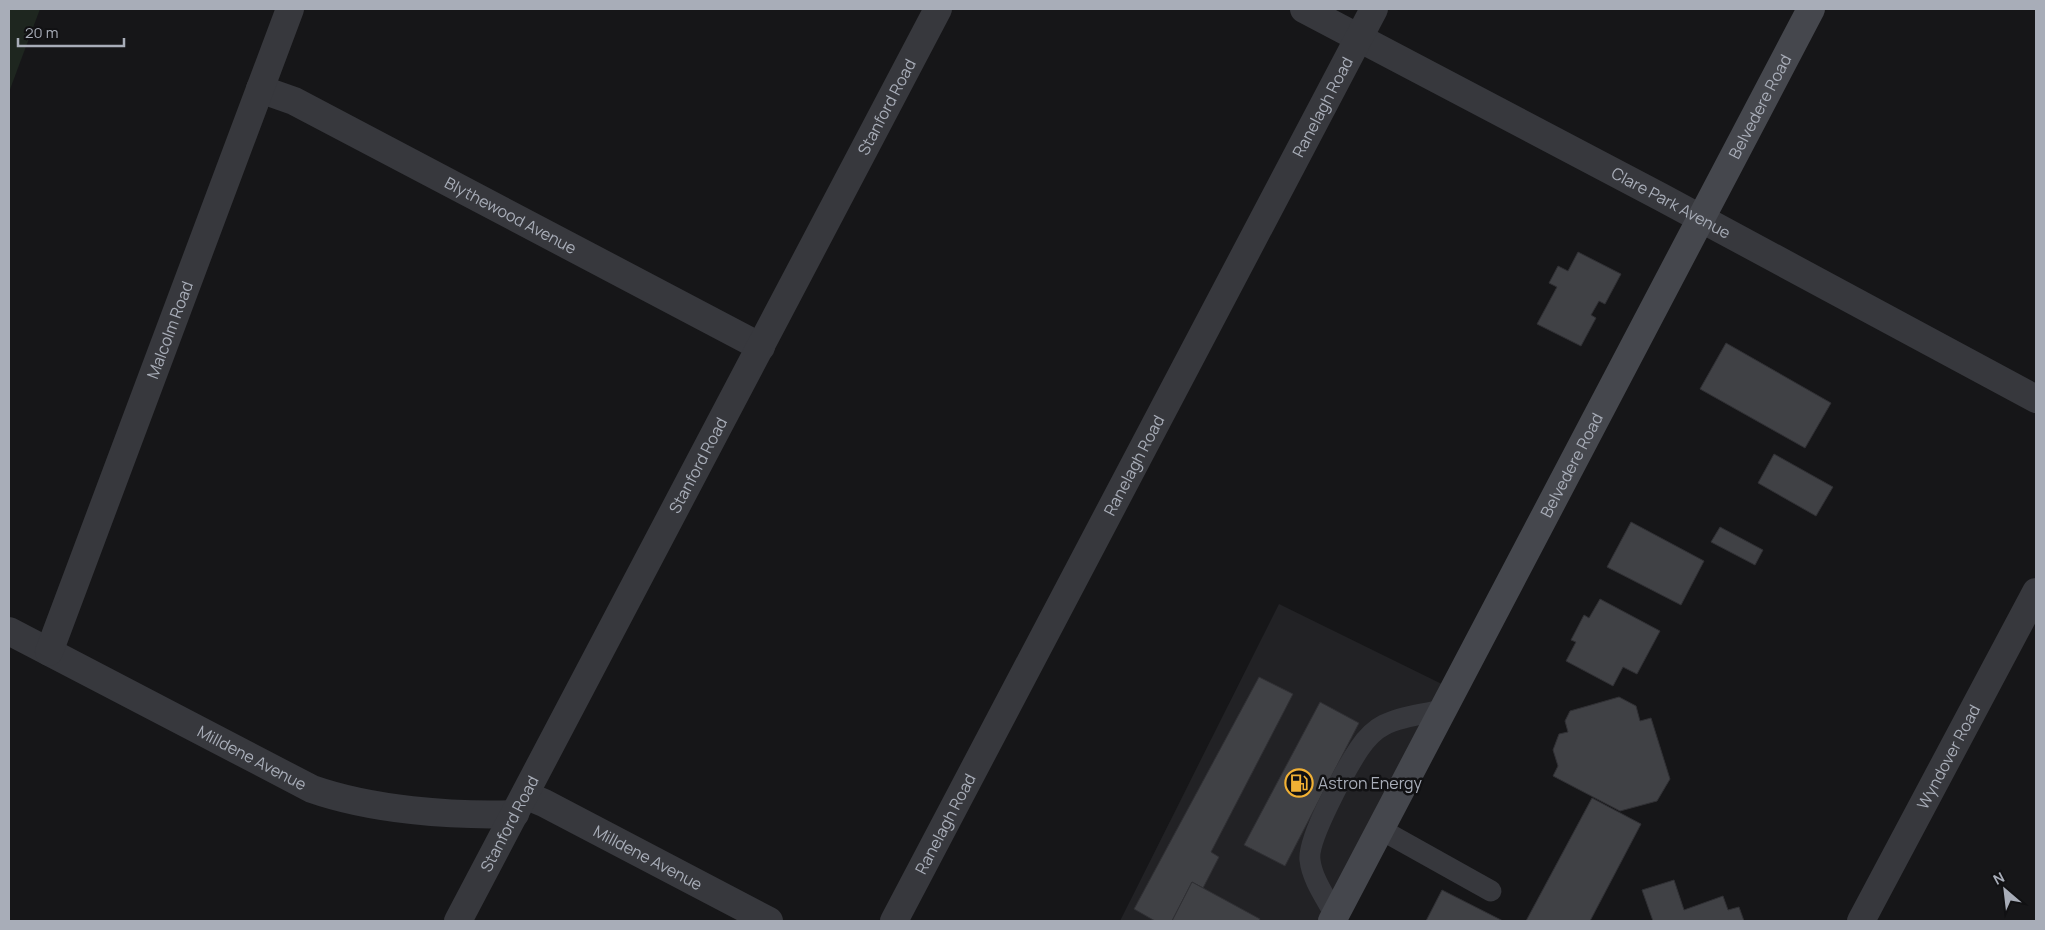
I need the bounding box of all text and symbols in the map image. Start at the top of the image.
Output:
scale bar [18,15,124,47]
text: 20 m [25,22,58,43]
street label: Belvedere Road [1723,50,1796,163]
street label: Ranelagh Road [1287,53,1358,161]
street label: Stanford Road [852,55,921,159]
street label: Clare Park Avenue [1608,162,1735,243]
street label: Blythewood Avenue [441,171,580,259]
street label: Malcolm Road [141,278,198,382]
street label: Belvedere Road [1535,409,1608,521]
street label: Ranelagh Road [1098,411,1169,519]
street label: Stanford Road [663,413,732,517]
street label: Wyndover Road [1911,701,1985,813]
street label: Milldene Avenue [194,720,310,795]
fuel station icon: Astron Energy [1284,768,1314,798]
street label: Ranelagh Road [910,770,981,878]
street label: Stanford Road [475,772,544,876]
place label: Astron Energy [1318,772,1423,794]
street label: Milldene Avenue [590,820,706,895]
north arrow [1980,865,2030,915]
text: N [1990,867,2008,889]

